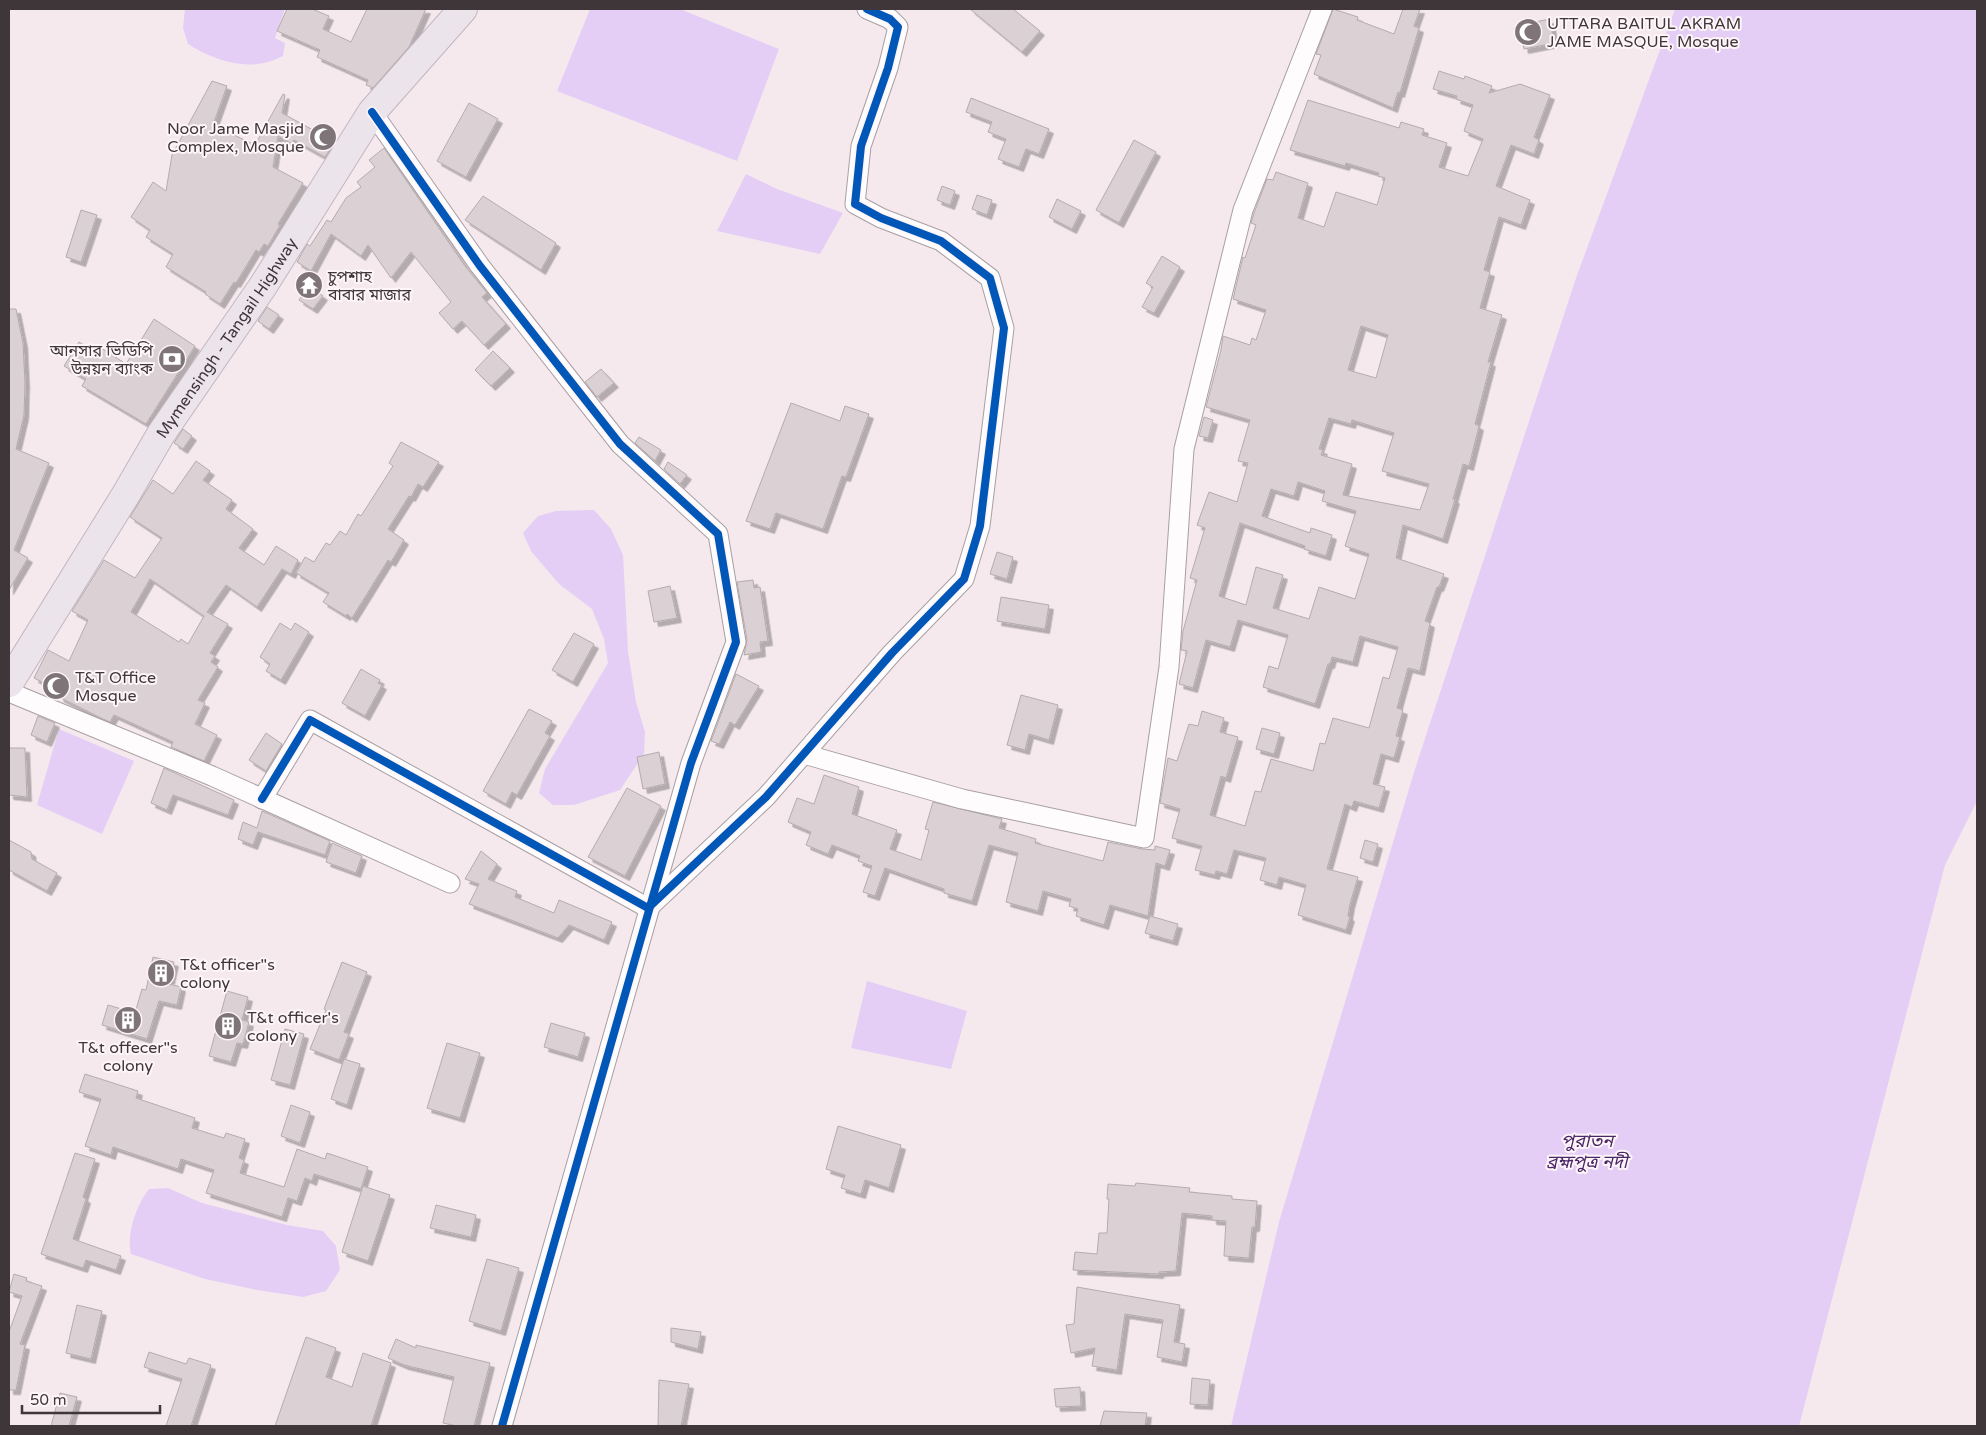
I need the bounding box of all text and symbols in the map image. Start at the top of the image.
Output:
place label: UTTARA BAITUL AKRAM JAME MASQUE, Mosque [1547,14,1741,52]
mosque icon: UTTARA BAITUL AKRAM JAME MASQUE, Mosque [1513,17,1543,47]
place label: Noor Jame Masjid Complex, Mosque [167,119,304,157]
mosque icon: Noor Jame Masjid Complex, Mosque [308,122,338,152]
street label: Mymensingh - Tangail Highway [152,234,302,442]
place label: চুপশাহ বাবার মাজার [327,267,411,305]
temple icon: চুপশাহ বাবার মাজার [294,270,324,300]
place label: আনসার ভিডিপি উন্নয়ন ব্যাংক [49,341,154,379]
bank icon: আনসার ভিডিপি উন্নয়ন ব্যাংক [157,344,187,374]
place label: T&T Office Mosque [75,668,156,706]
mosque icon: T&T Office Mosque [41,671,71,701]
place label: T&t officer"s colony [180,955,275,993]
building icon: T&t officer"s colony [146,958,176,988]
building icon: T&t offecer"s colony [113,1005,143,1035]
place label: T&t officer's colony [247,1008,339,1046]
building icon: T&t officer's colony [213,1011,243,1041]
place label: T&t offecer"s colony [78,1038,178,1076]
water label: পুরাতন ব্রহ্মপুত্র নদী [1546,1130,1631,1173]
scale bar [22,1382,160,1414]
text: 50 m [30,1391,67,1409]

